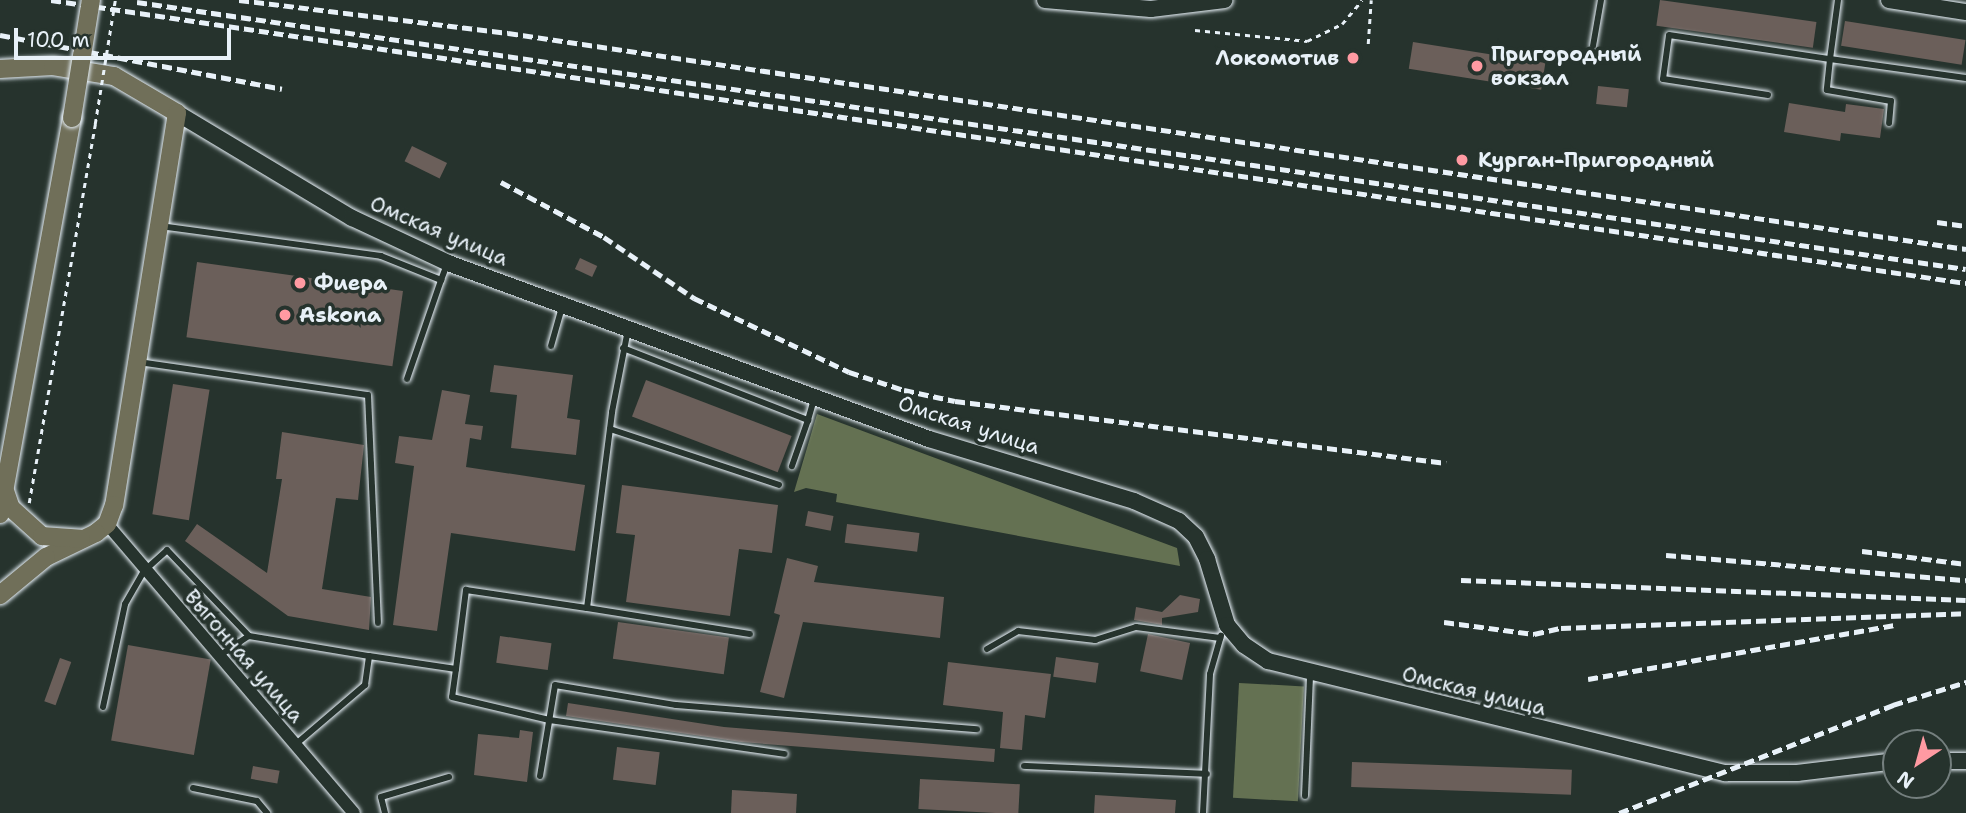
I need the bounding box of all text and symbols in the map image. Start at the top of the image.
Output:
scale bar [18,14,234,58]
text: 100 m [27,26,90,54]
place label: Пригородный вокзал [1491,41,1642,91]
place label: Локомотив [1215,45,1339,71]
marker: Локомотив [1345,50,1361,66]
marker: Пригородный вокзал [1469,58,1485,74]
place label: Курган-Пригородный [1478,147,1714,173]
marker: Курган-Пригородный [1452,150,1472,170]
street label: Омская улица [366,191,512,271]
place label: Фиера [314,270,387,296]
marker: Фиера [292,275,308,291]
place label: Askona [299,302,381,328]
marker: Askona [277,307,293,323]
street label: Омская улица [895,390,1043,460]
street label: Выгонная улица [179,584,309,728]
street label: Омская улица [1399,661,1549,721]
north arrow [1882,729,1952,799]
text: N [1892,765,1919,794]

